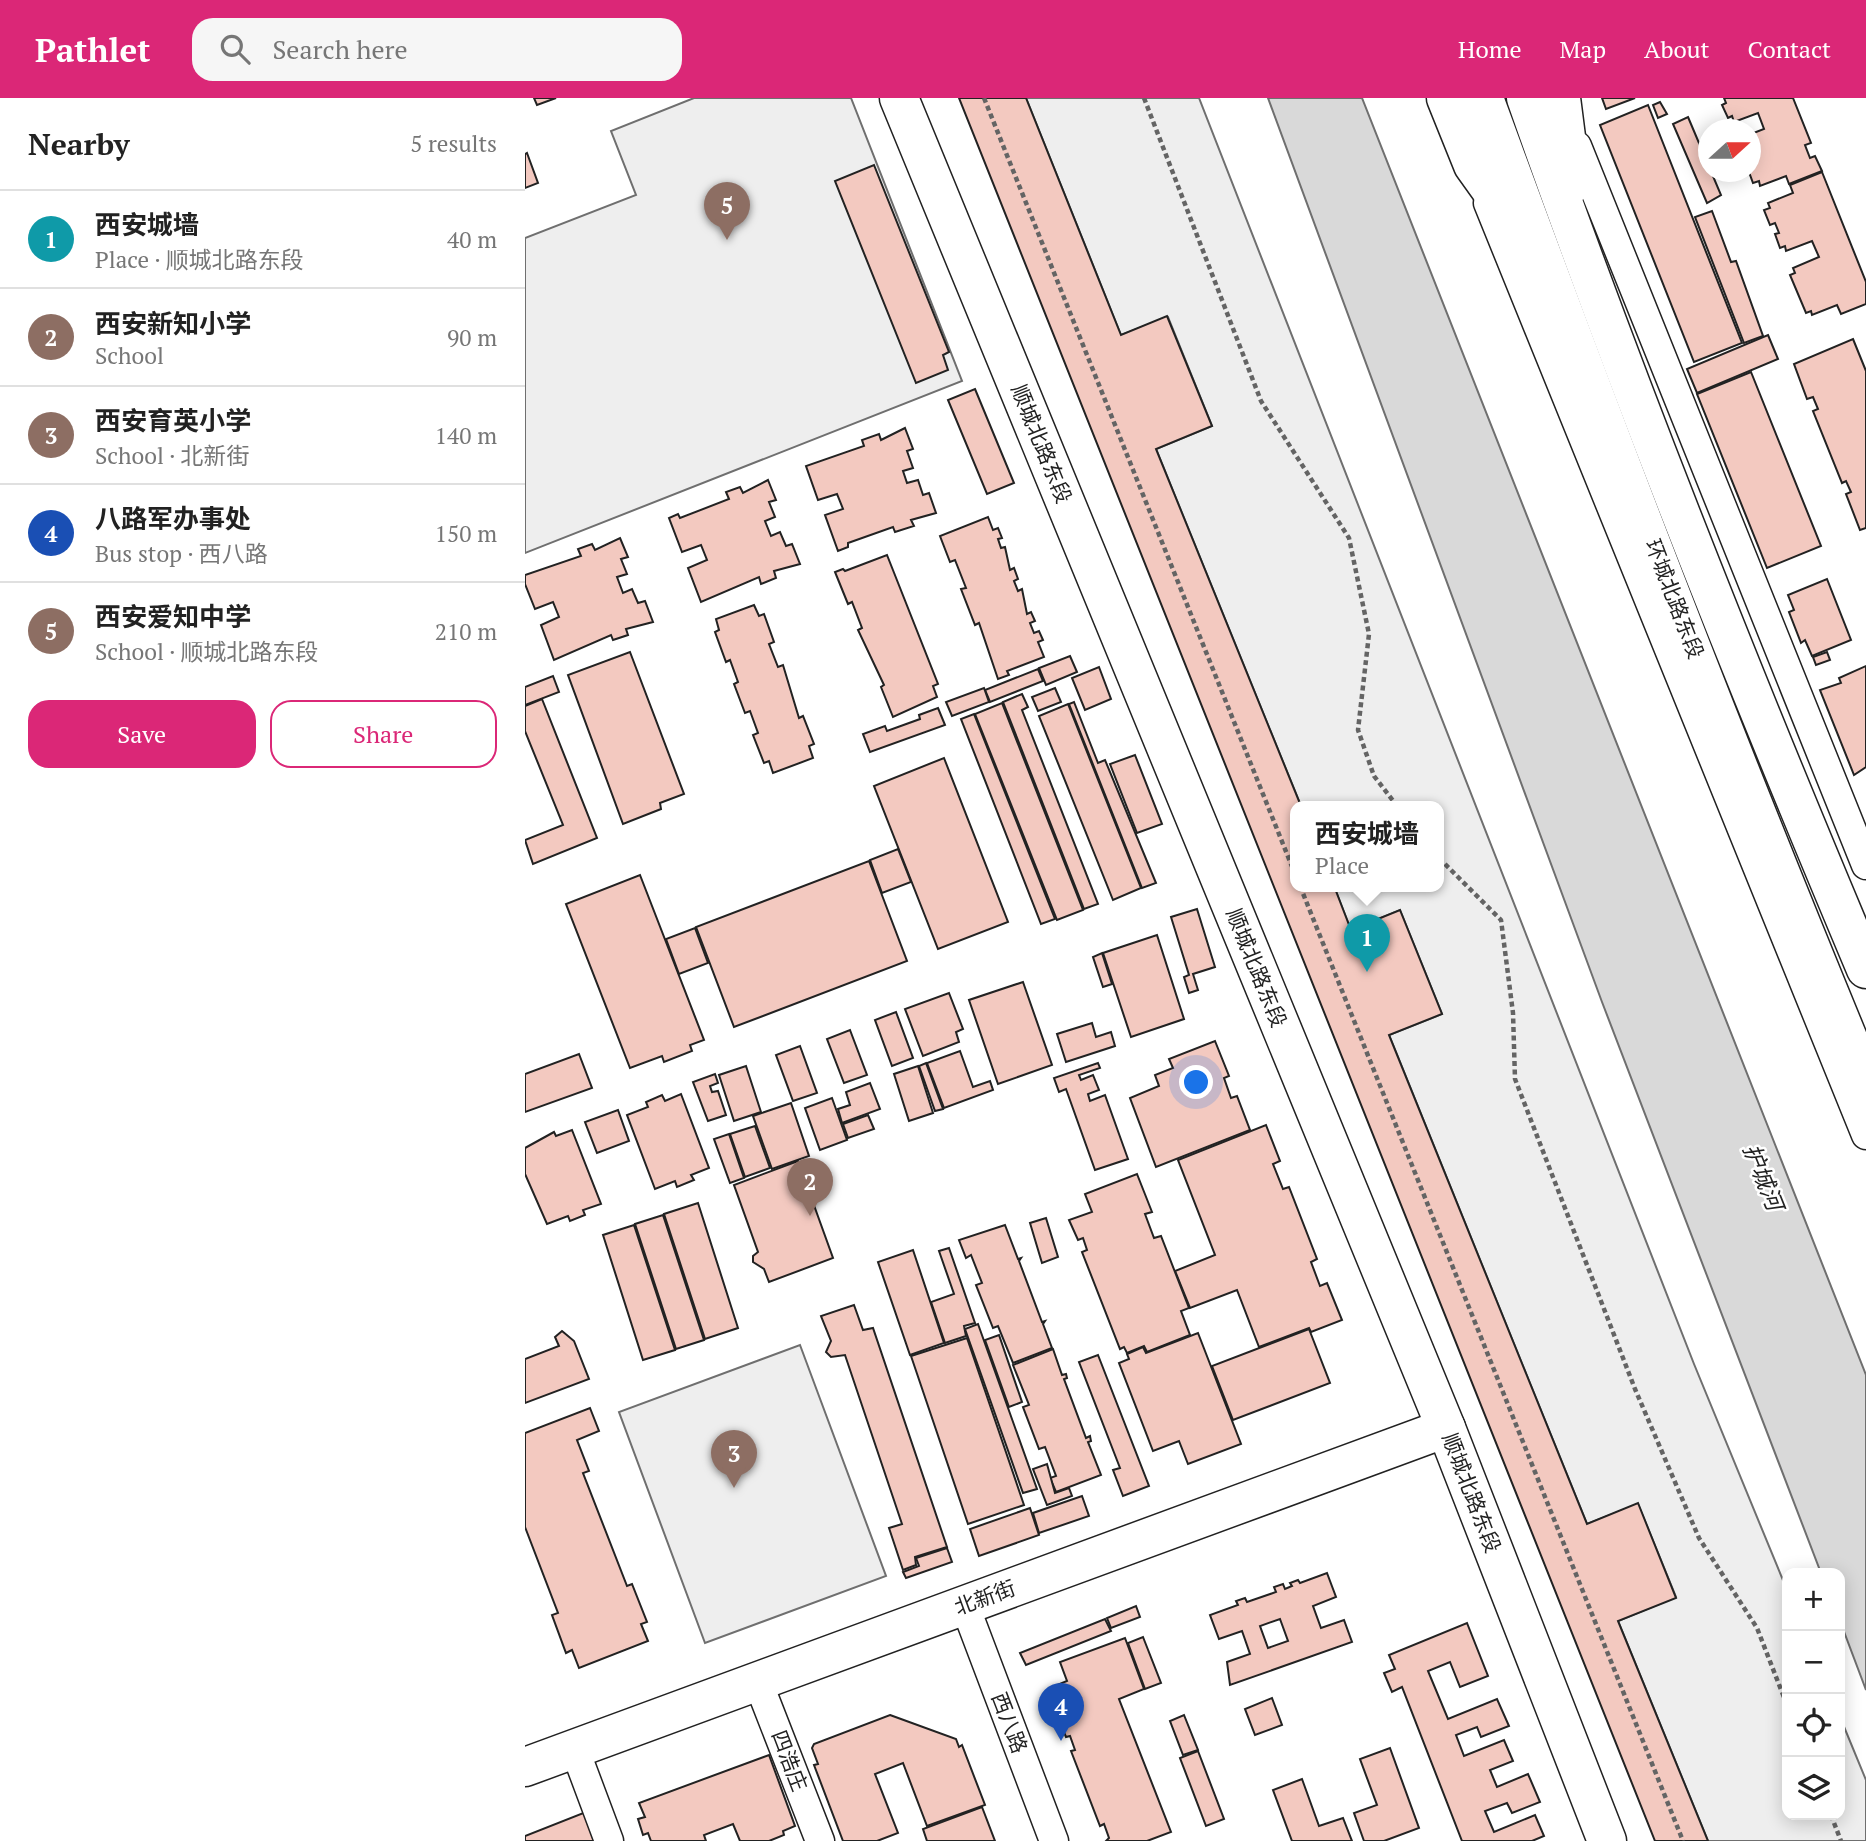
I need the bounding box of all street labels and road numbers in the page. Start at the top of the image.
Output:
street label: 顺城北路东段 [1005,380,1079,507]
street label: 环城北路东段 [1639,535,1711,662]
street label: 顺城北路东段 [1220,904,1294,1031]
street label: 顺城北路东段 [1436,1429,1508,1556]
street label: 北新街 [950,1573,1019,1621]
street label: 西八路 [986,1688,1034,1757]
street label: 四浩庄 [766,1726,814,1795]

